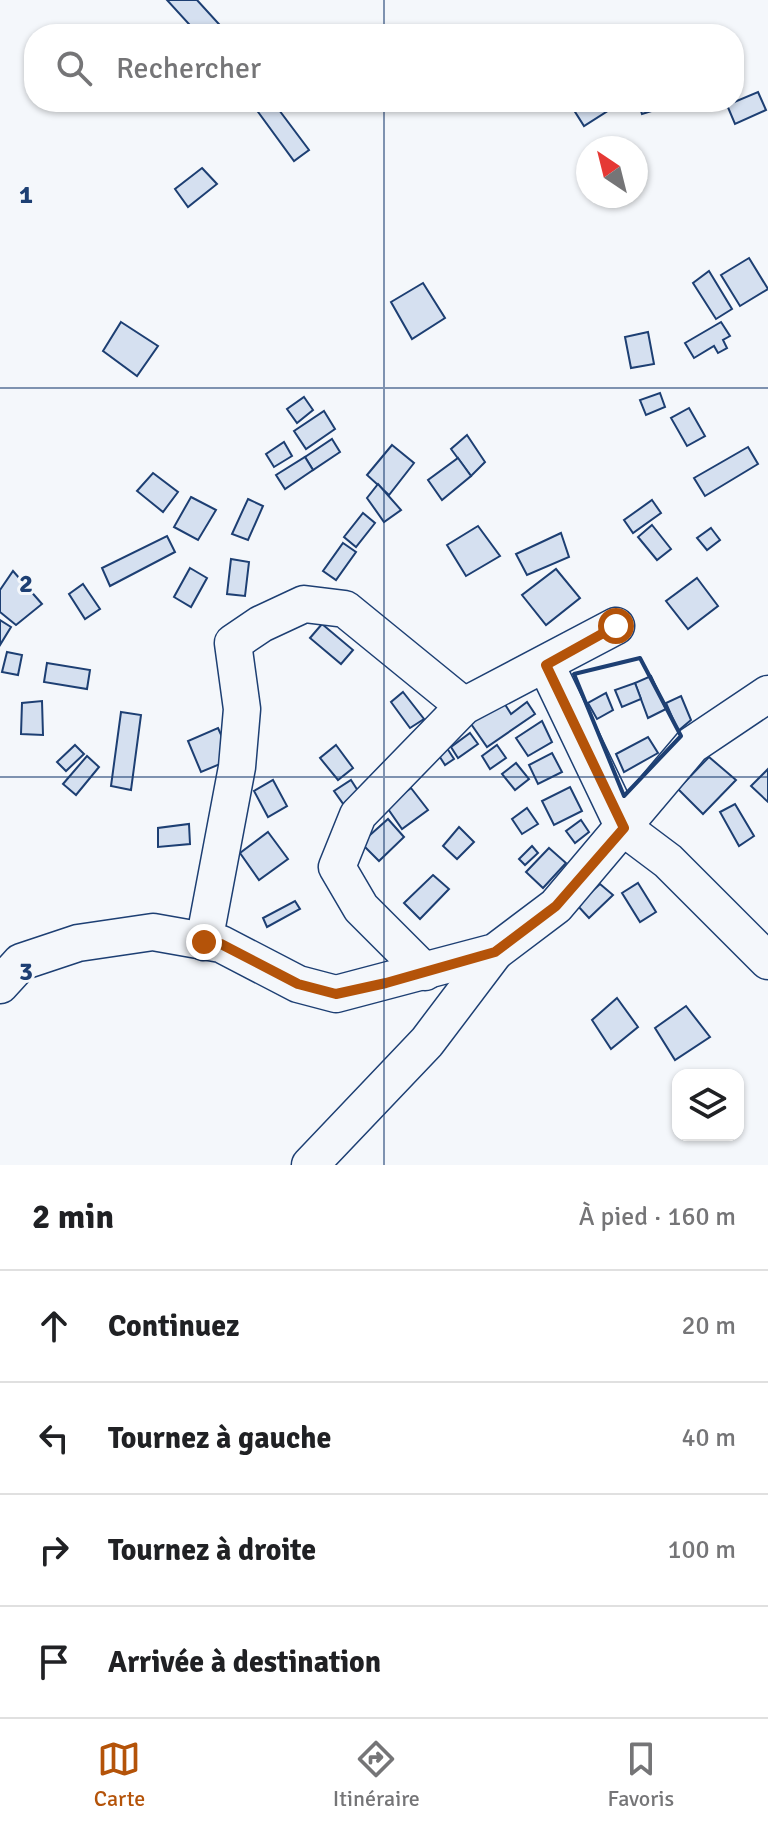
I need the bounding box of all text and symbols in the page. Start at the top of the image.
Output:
search box [24,24,744,112]
icon: search [52,46,96,90]
text: Rechercher [116,50,261,87]
north arrow [576,136,648,208]
text: 1 [19,179,33,211]
text: 2 [19,568,33,600]
route start [598,608,634,644]
route end [186,924,222,960]
text: 3 [19,956,33,988]
map controls [672,1069,744,1141]
button: layers [672,1069,744,1141]
text: 2 min [32,1196,114,1238]
text: À pied · 160 m [579,1201,736,1233]
icon: ahead [32,1304,76,1348]
text: Continuez [108,1308,240,1345]
text: 20 m [681,1310,736,1342]
icon: left [32,1416,76,1460]
text: Tournez à gauche [108,1420,331,1457]
text: 40 m [681,1422,736,1454]
icon: right [32,1528,76,1572]
text: Tournez à droite [108,1532,316,1569]
text: 100 m [667,1534,736,1566]
icon: arrive [32,1640,76,1684]
text: Arrivée à destination [108,1644,381,1681]
tab: Carte [94,1737,145,1812]
tab: Itinéraire [333,1737,420,1812]
tab: Favoris [607,1737,674,1812]

